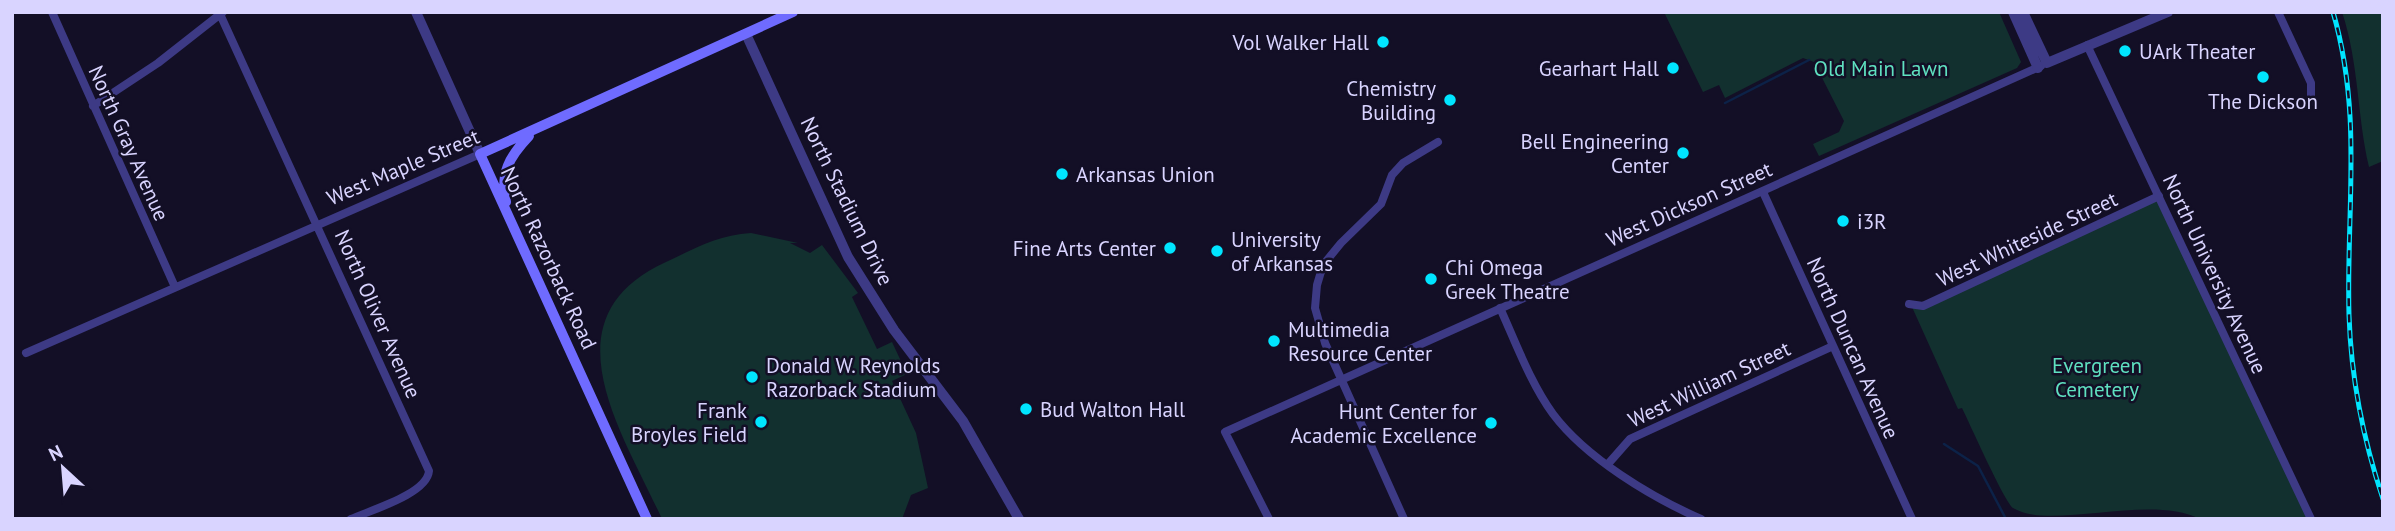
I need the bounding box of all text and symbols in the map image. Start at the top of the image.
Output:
place label: Vol Walker Hall [1232,29,1369,56]
marker: Vol Walker Hall [1375,34,1391,50]
place label: UArk Theater [2139,38,2255,65]
marker: UArk Theater [2117,43,2133,59]
place label: Gearhart Hall [1539,55,1659,82]
park label: Old Main Lawn [1814,55,1948,82]
marker: Gearhart Hall [1665,60,1681,76]
street label: North Gray Avenue [83,61,175,225]
marker: The Dickson [2255,69,2271,85]
place label: Chemistry Building [1346,75,1436,126]
place label: The Dickson [2208,88,2318,115]
marker: Chemistry Building [1442,92,1458,108]
street label: North Stadium Drive [795,112,899,290]
street label: West Maple Street [323,123,483,211]
place label: Bell Engineering Center [1520,128,1669,179]
marker: Bell Engineering Center [1675,145,1691,161]
street label: West Dickson Street [1602,155,1776,253]
place label: Arkansas Union [1076,161,1215,188]
street label: North Razorback Road [495,162,603,354]
marker: Arkansas Union [1054,166,1070,182]
street label: North University Avenue [2157,170,2273,378]
street label: West Whiteside Street [1932,185,2122,293]
place label: i3R [1857,208,1887,235]
marker: i3R [1835,213,1851,229]
street label: North Oliver Avenue [329,226,427,402]
place label: University of Arkansas [1231,226,1333,277]
place label: Fine Arts Center [1013,235,1156,262]
marker: Fine Arts Center [1162,240,1178,256]
marker: University of Arkansas [1209,243,1225,259]
street label: North Duncan Avenue [1801,253,1905,443]
place label: Chi Omega Greek Theatre [1445,254,1570,305]
marker: Chi Omega Greek Theatre [1423,271,1439,287]
place label: Multimedia Resource Center [1288,316,1432,367]
marker: Multimedia Resource Center [1266,333,1282,349]
street label: West William Street [1624,335,1794,433]
place label: Donald W. Reynolds Razorback Stadium [766,352,940,403]
park label: Evergreen Cemetery [2052,352,2142,403]
marker: Donald W. Reynolds Razorback Stadium [744,369,760,385]
place label: Bud Walton Hall [1040,396,1185,423]
place label: Frank Broyles Field [631,397,747,448]
place label: Hunt Center for Academic Excellence [1291,398,1477,449]
marker: Bud Walton Hall [1018,401,1034,417]
marker: Frank Broyles Field [753,414,769,430]
marker: Hunt Center for Academic Excellence [1483,415,1499,431]
north arrow [28,433,98,503]
text: N [45,439,66,466]

